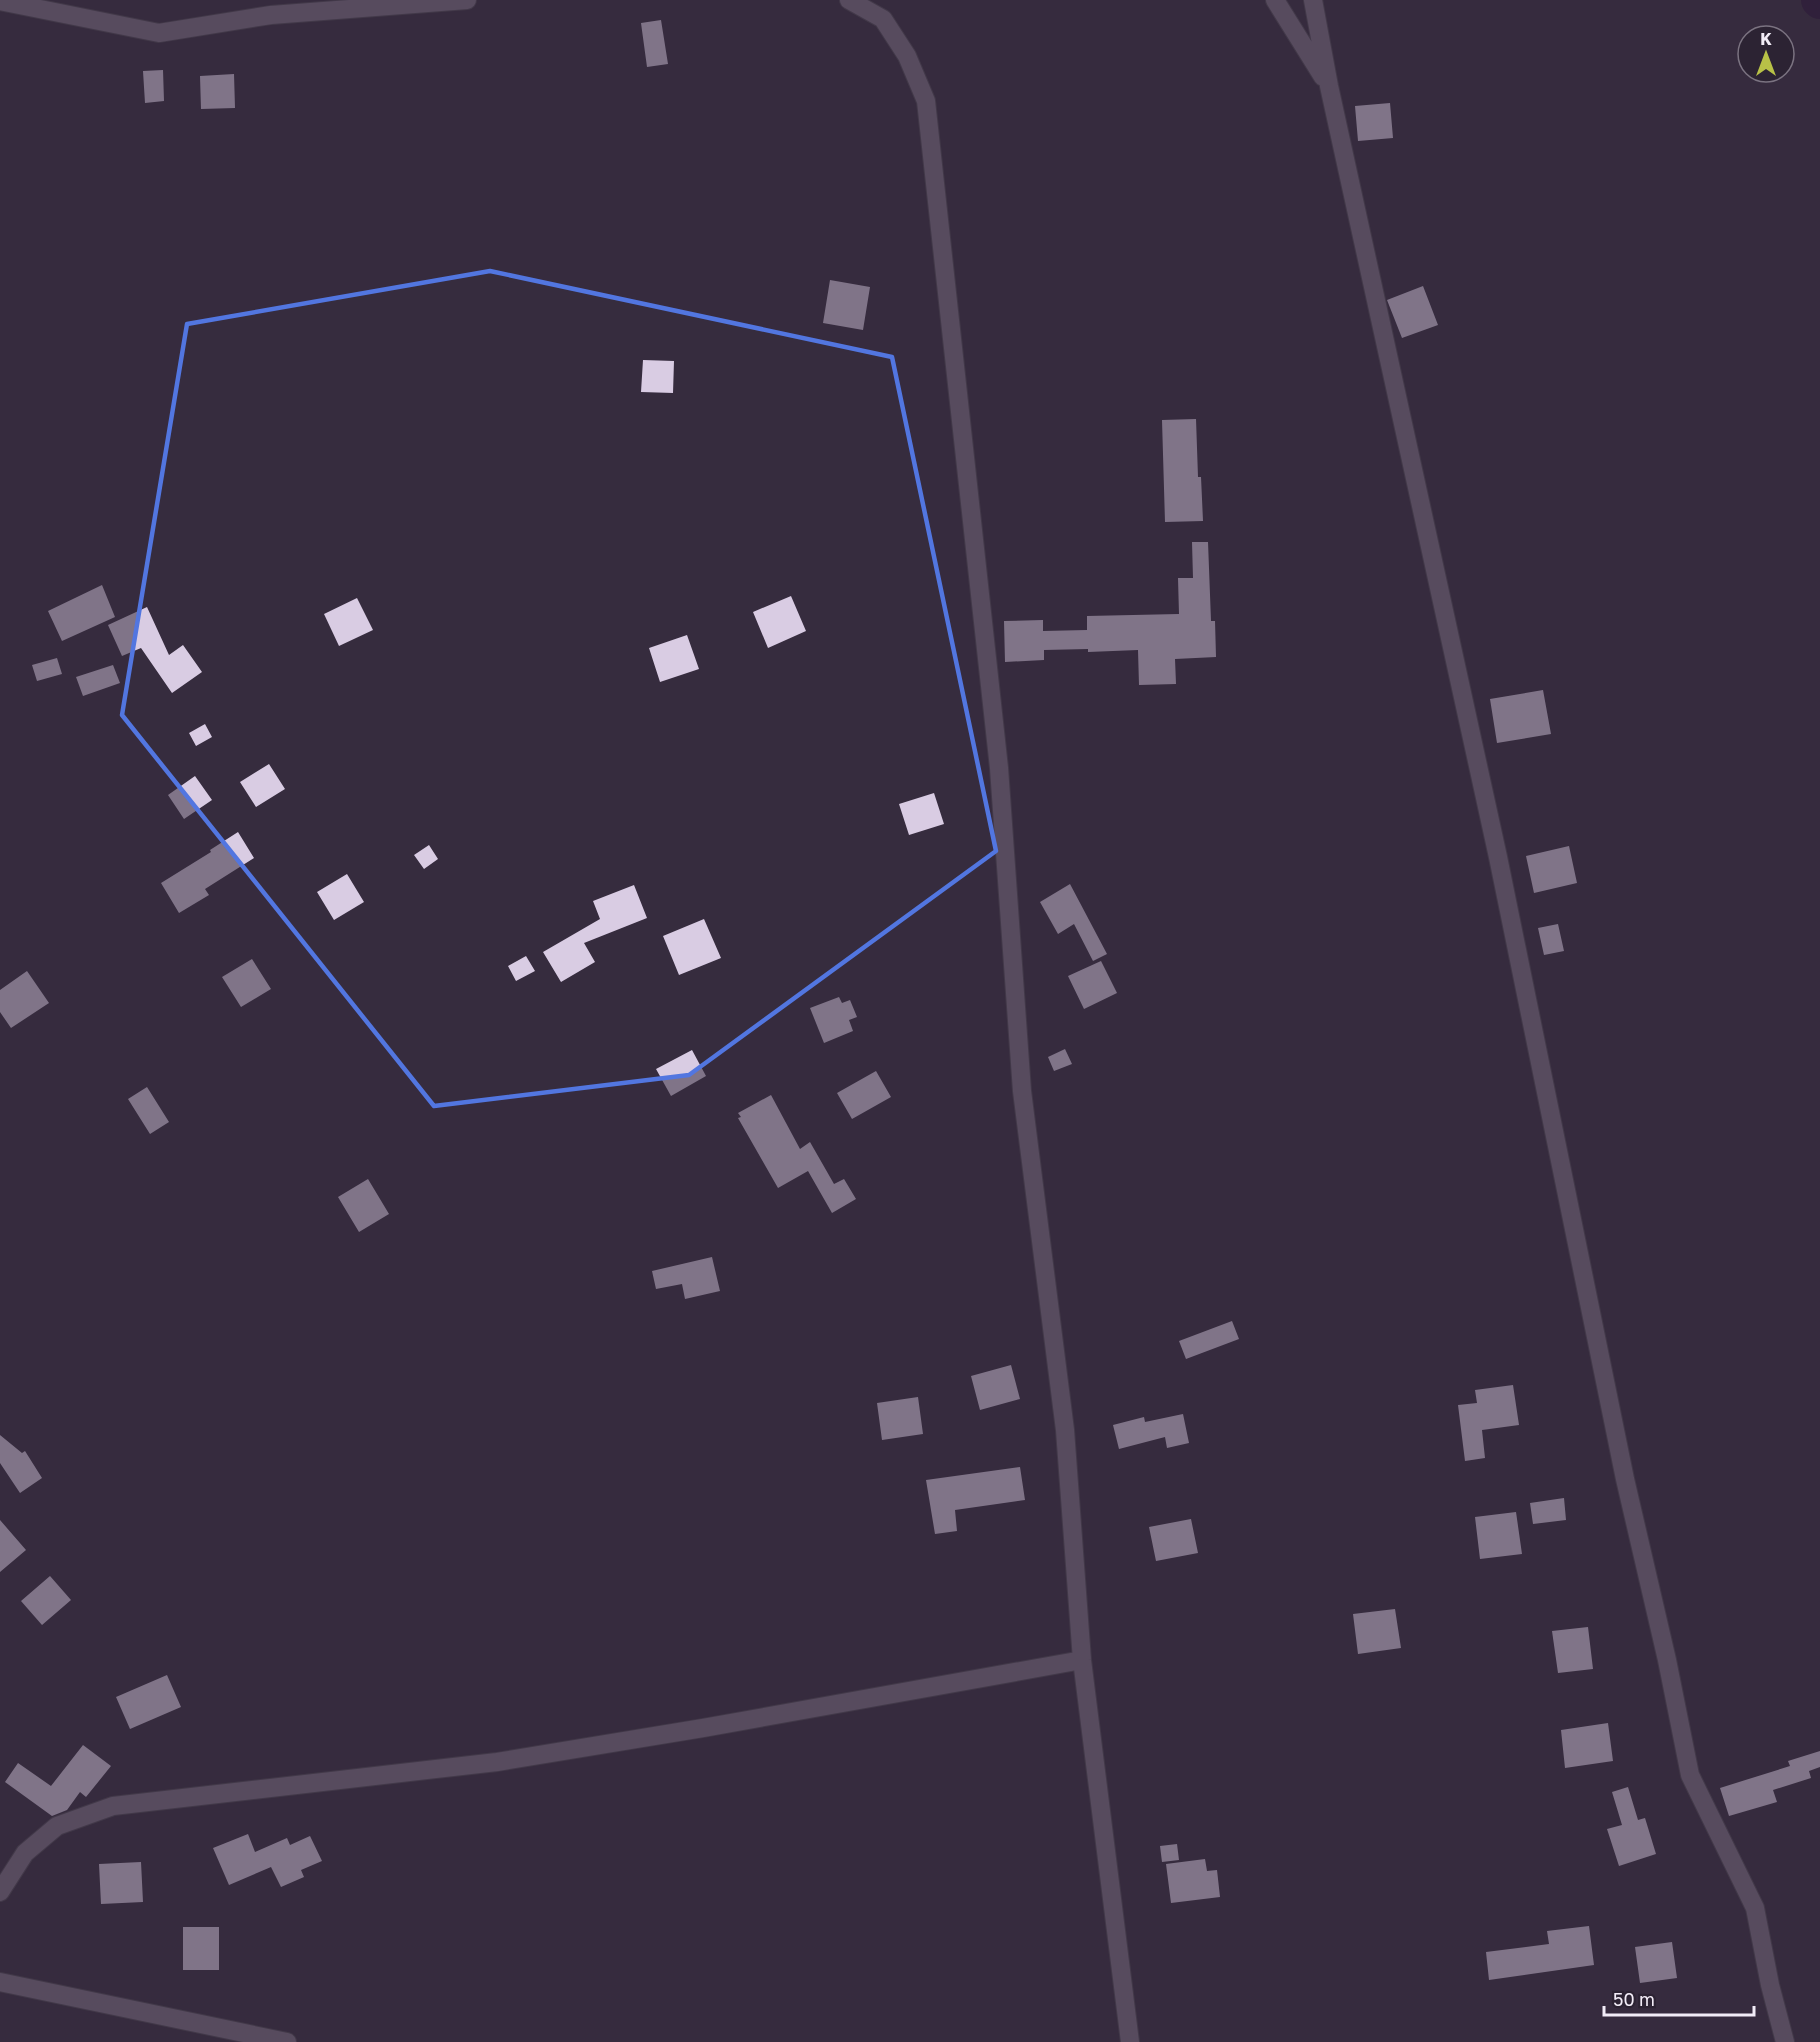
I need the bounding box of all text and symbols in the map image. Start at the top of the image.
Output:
north arrow [1736,24,1796,84]
text: K [1760,29,1772,49]
scale bar [1604,1979,1754,2017]
text: 50 m [1613,1988,1655,2010]

